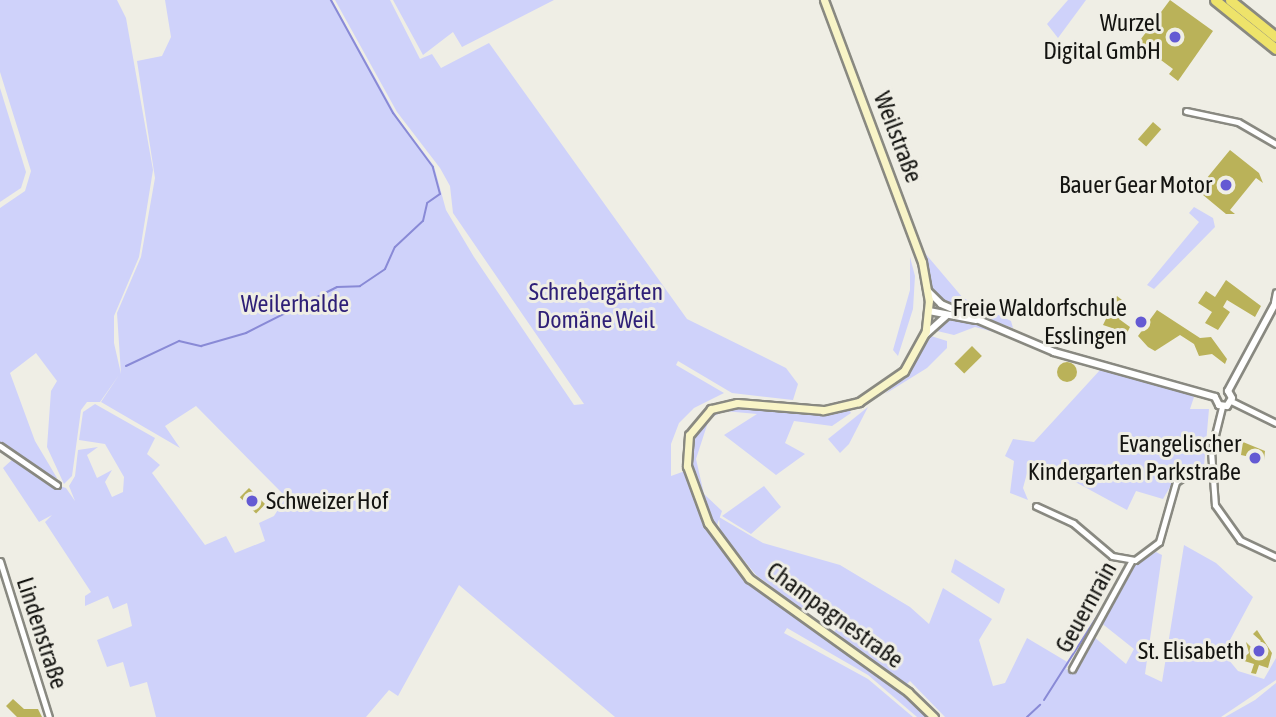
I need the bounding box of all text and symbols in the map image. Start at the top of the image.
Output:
place label: Wurzel Digital GmbH [1043,9,1161,65]
marker: Wurzel Digital GmbH [1167,29,1183,45]
street label: Weilstraße [868,88,928,186]
place label: Bauer Gear Motor [1059,171,1212,199]
marker: Bauer Gear Motor [1218,177,1234,193]
park label: Schrebergärten Domäne Weil [529,278,663,334]
park label: Weilerhalde [241,290,349,318]
place label: Freie Waldorfschule Esslingen [952,294,1127,350]
marker: Freie Waldorfschule Esslingen [1133,314,1149,330]
place label: Evangelischer Kindergarten Parkstraße [1028,430,1241,486]
marker: Evangelischer Kindergarten Parkstraße [1247,450,1263,466]
place label: Schweizer Hof [266,487,389,515]
marker: Schweizer Hof [244,493,260,509]
street label: Champagnestraße [761,556,909,674]
street label: Geuernrain [1049,556,1123,658]
street label: Lindenstraße [10,574,74,692]
place label: St. Elisabeth [1138,637,1245,665]
marker: St. Elisabeth [1251,643,1267,659]

